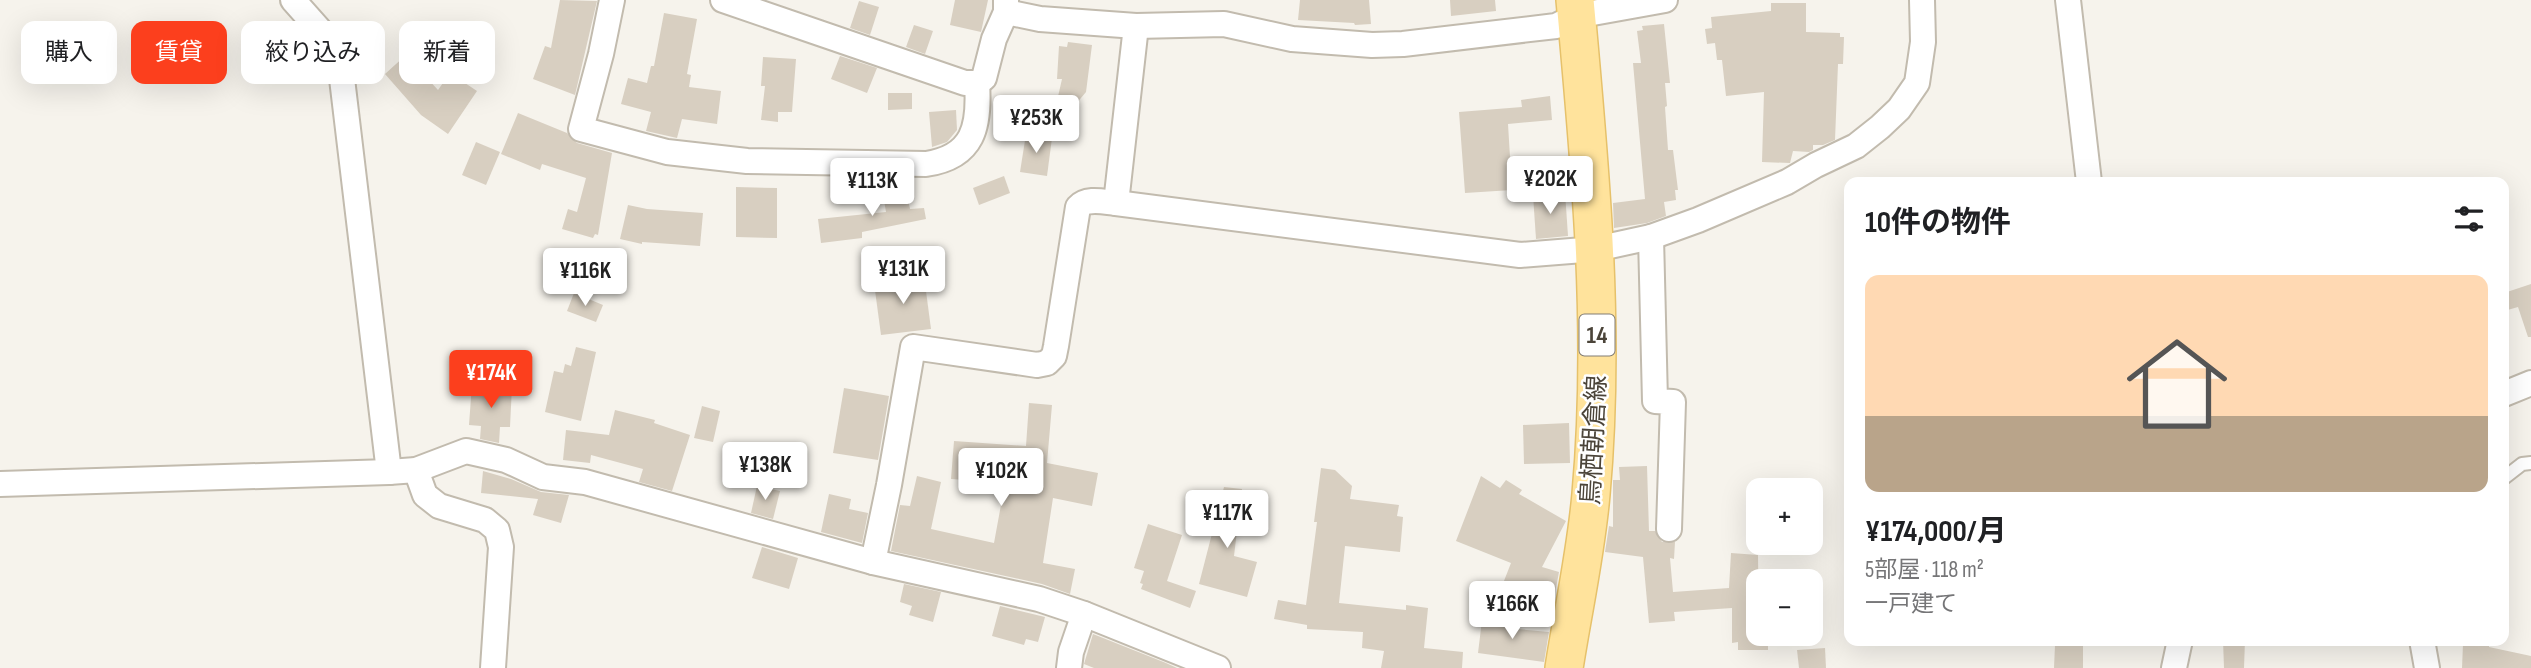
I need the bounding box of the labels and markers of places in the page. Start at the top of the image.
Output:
pin: ¥253K [987,96,1085,155]
pin: ¥202K [1501,156,1599,216]
pin: ¥113K [823,158,921,218]
pin: ¥131K [854,246,952,306]
pin: ¥116K [536,248,634,308]
pin: ¥174K [442,350,540,410]
pin: ¥138K [716,442,814,502]
pin: ¥102K [952,448,1050,508]
pin: ¥117K [1178,490,1276,550]
pin: ¥166K [1463,582,1561,641]

